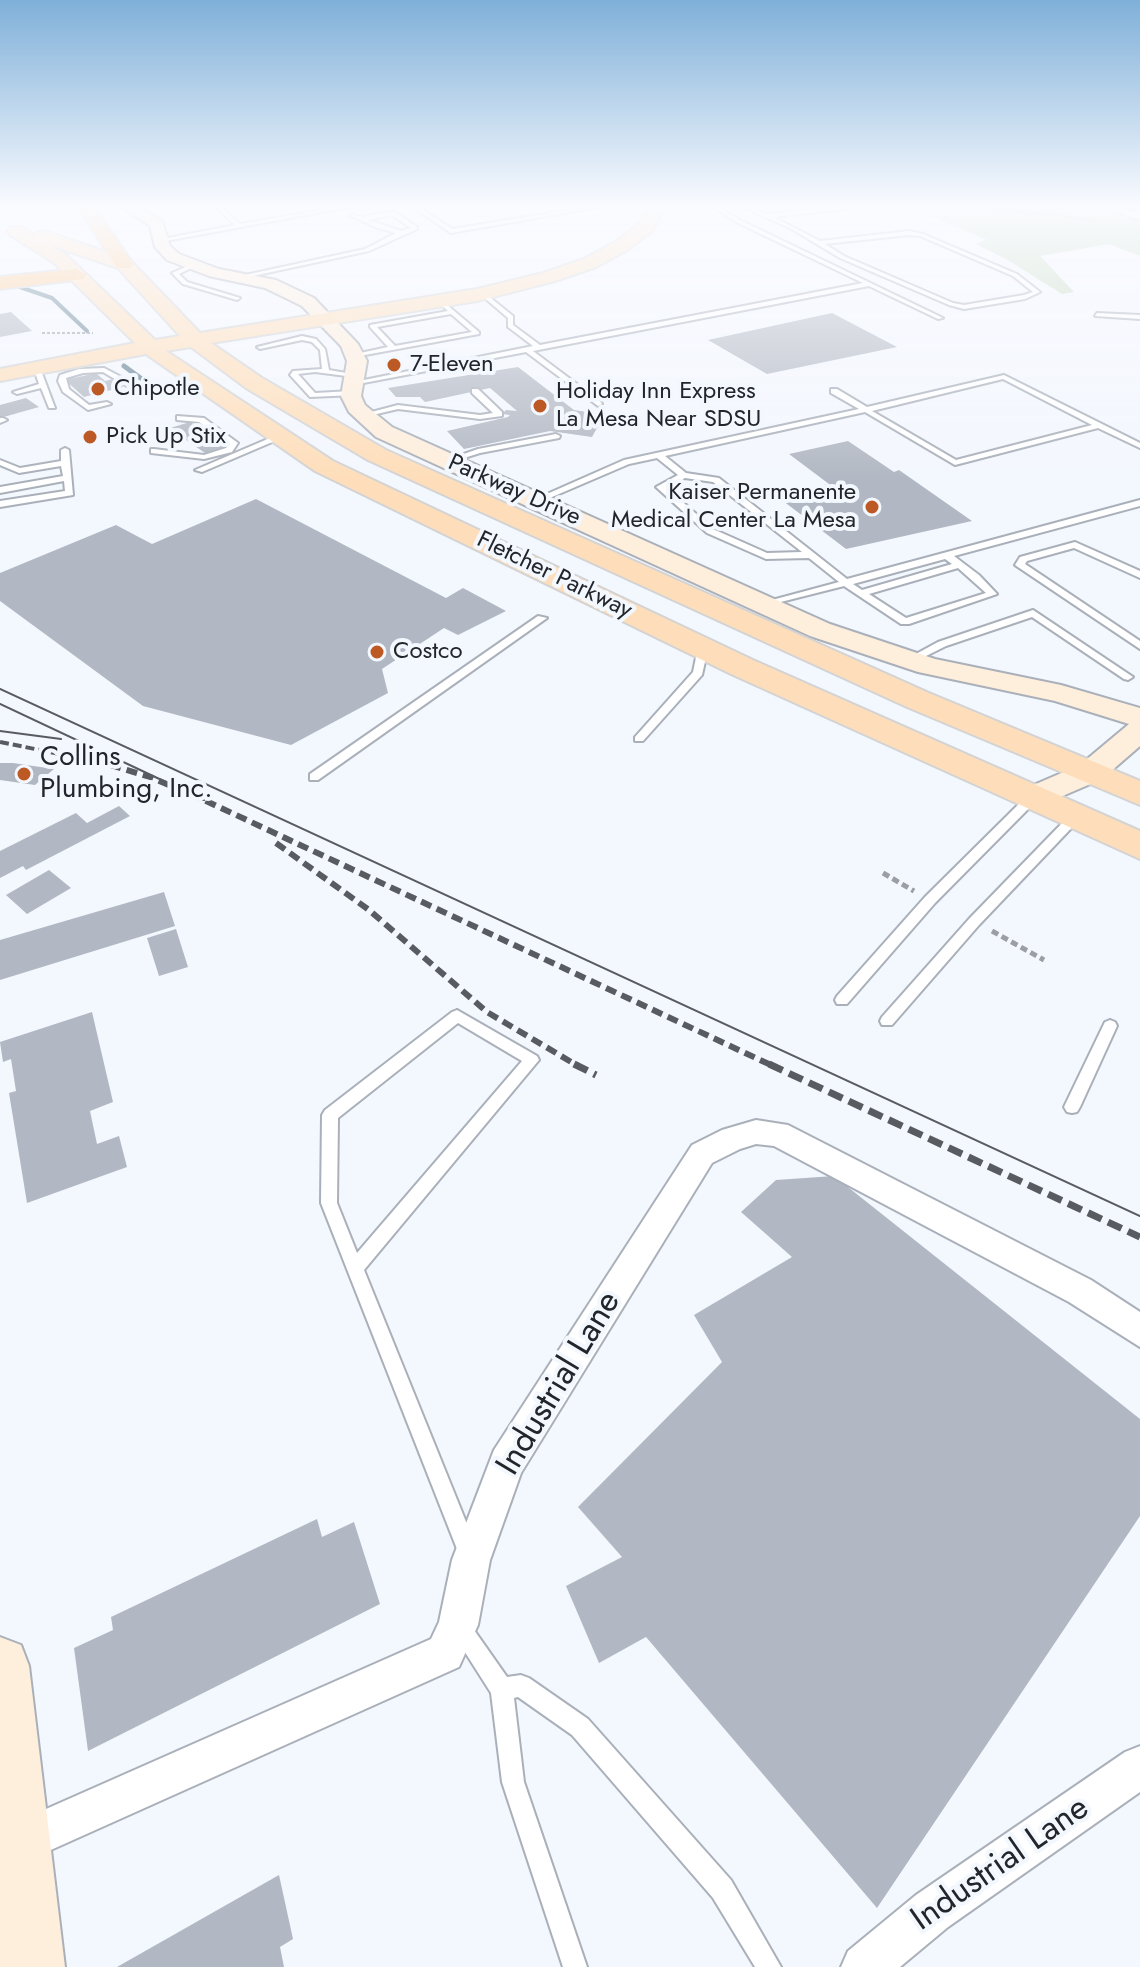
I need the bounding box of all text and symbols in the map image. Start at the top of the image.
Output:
place label: 7-Eleven [410,351,494,379]
marker: 7-Eleven [385,356,403,374]
place label: Chipotle [114,375,200,403]
place label: Holiday Inn Express La Mesa Near SDSU [556,378,761,434]
marker: Chipotle [89,380,107,398]
marker: Holiday Inn Express La Mesa Near SDSU [531,397,549,415]
place label: Pick Up Stix [106,423,226,451]
marker: Pick Up Stix [81,428,99,446]
street label: Parkway Drive [443,449,585,533]
place label: Kaiser Permanente Medical Center La Mesa [611,479,856,535]
marker: Kaiser Permanente Medical Center La Mesa [863,498,881,516]
street label: Fletcher Parkway [472,526,636,626]
place label: Costco [393,638,463,666]
marker: Costco [368,643,386,661]
place label: Collins Plumbing, Inc. [40,741,213,807]
marker: Collins Plumbing, Inc. [15,765,33,783]
street label: Industrial Lane [489,1285,631,1483]
street label: Industrial Lane [904,1789,1098,1941]

